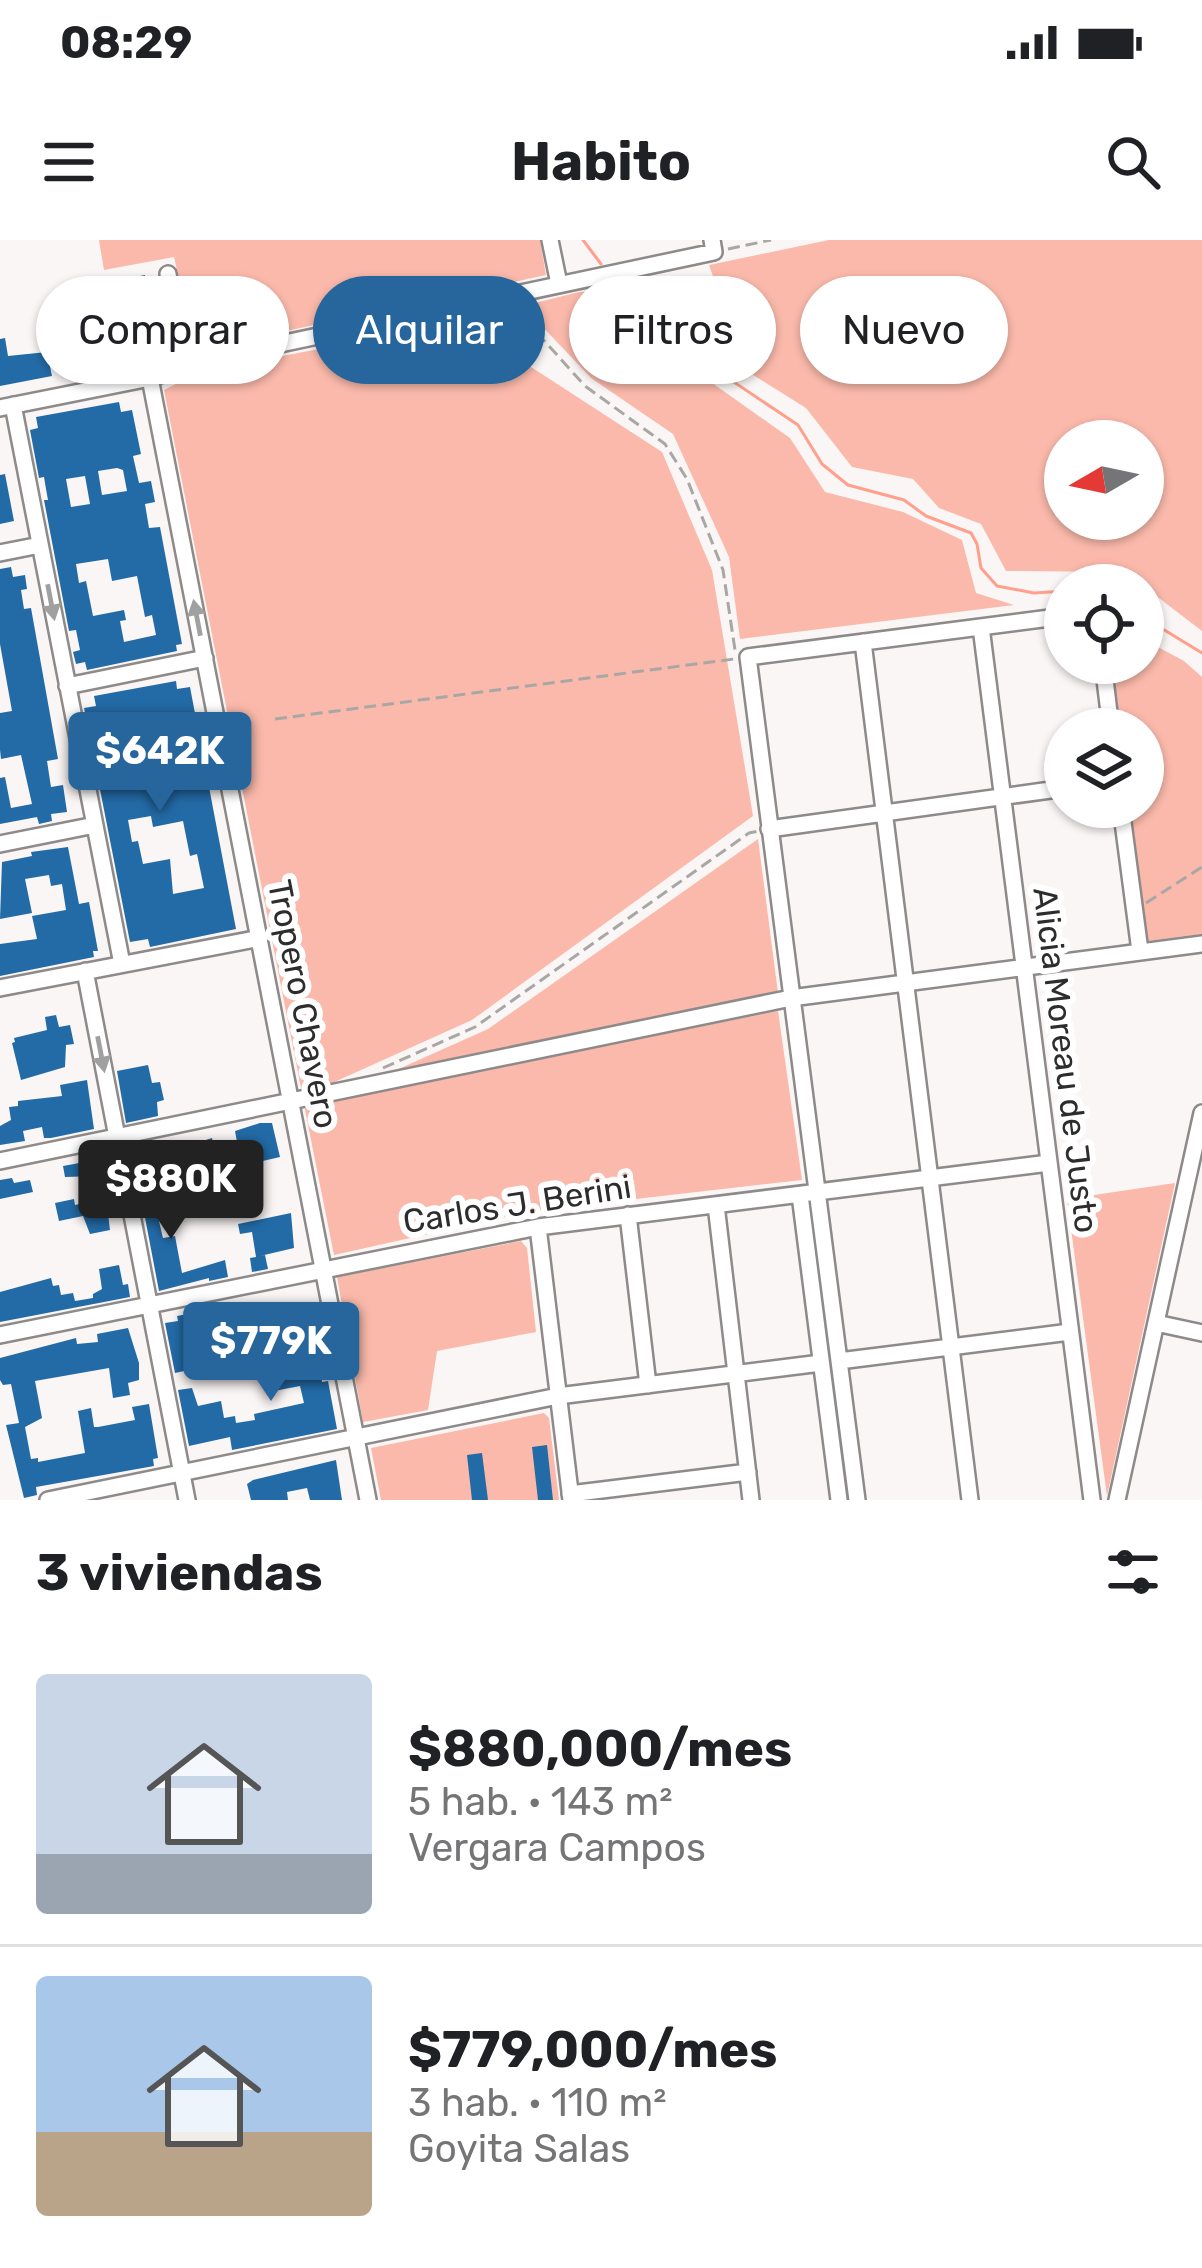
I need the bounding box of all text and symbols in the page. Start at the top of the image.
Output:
text: 08:29 [60,16,192,69]
icon: menu [36,129,102,195]
icon: search [1100,129,1166,195]
text: Habito [511,130,691,194]
chip: Comprar [36,276,289,384]
chip: Alquilar [313,276,545,384]
chip: Filtros [569,276,776,384]
chip: Nuevo [800,276,1008,384]
north arrow [1044,420,1164,540]
map controls [1044,420,1164,828]
button: locate [1044,564,1164,684]
one-way arrow [42,584,61,622]
one-way arrow [187,599,206,636]
button: layers [1044,708,1164,828]
pin: $642K [76,712,244,814]
text: $642K [95,728,225,774]
street label: Tropero Chavero [260,876,346,1132]
street label: Alicia Moreau de Justo [1025,885,1107,1235]
one-way arrow [92,1035,111,1073]
pin: $880K [87,1140,255,1242]
text: $880K [105,1156,237,1202]
street label: Carlos J. Berini [400,1167,634,1241]
pin: $779K [187,1302,355,1404]
text: $779K [210,1318,332,1364]
icon: filters [1100,1539,1166,1605]
text: 3 viviendas [36,1542,323,1603]
text: $880,000/mes [408,1718,792,1779]
icon: home [132,1722,276,1866]
text: 5 hab. · 143 m² [408,1779,673,1825]
text: Vergara Campos [408,1825,706,1871]
text: $779,000/mes [408,2019,777,2080]
icon: home [132,2024,276,2168]
text: 3 hab. · 110 m² [408,2080,667,2126]
text: Goyita Salas [408,2126,630,2172]

